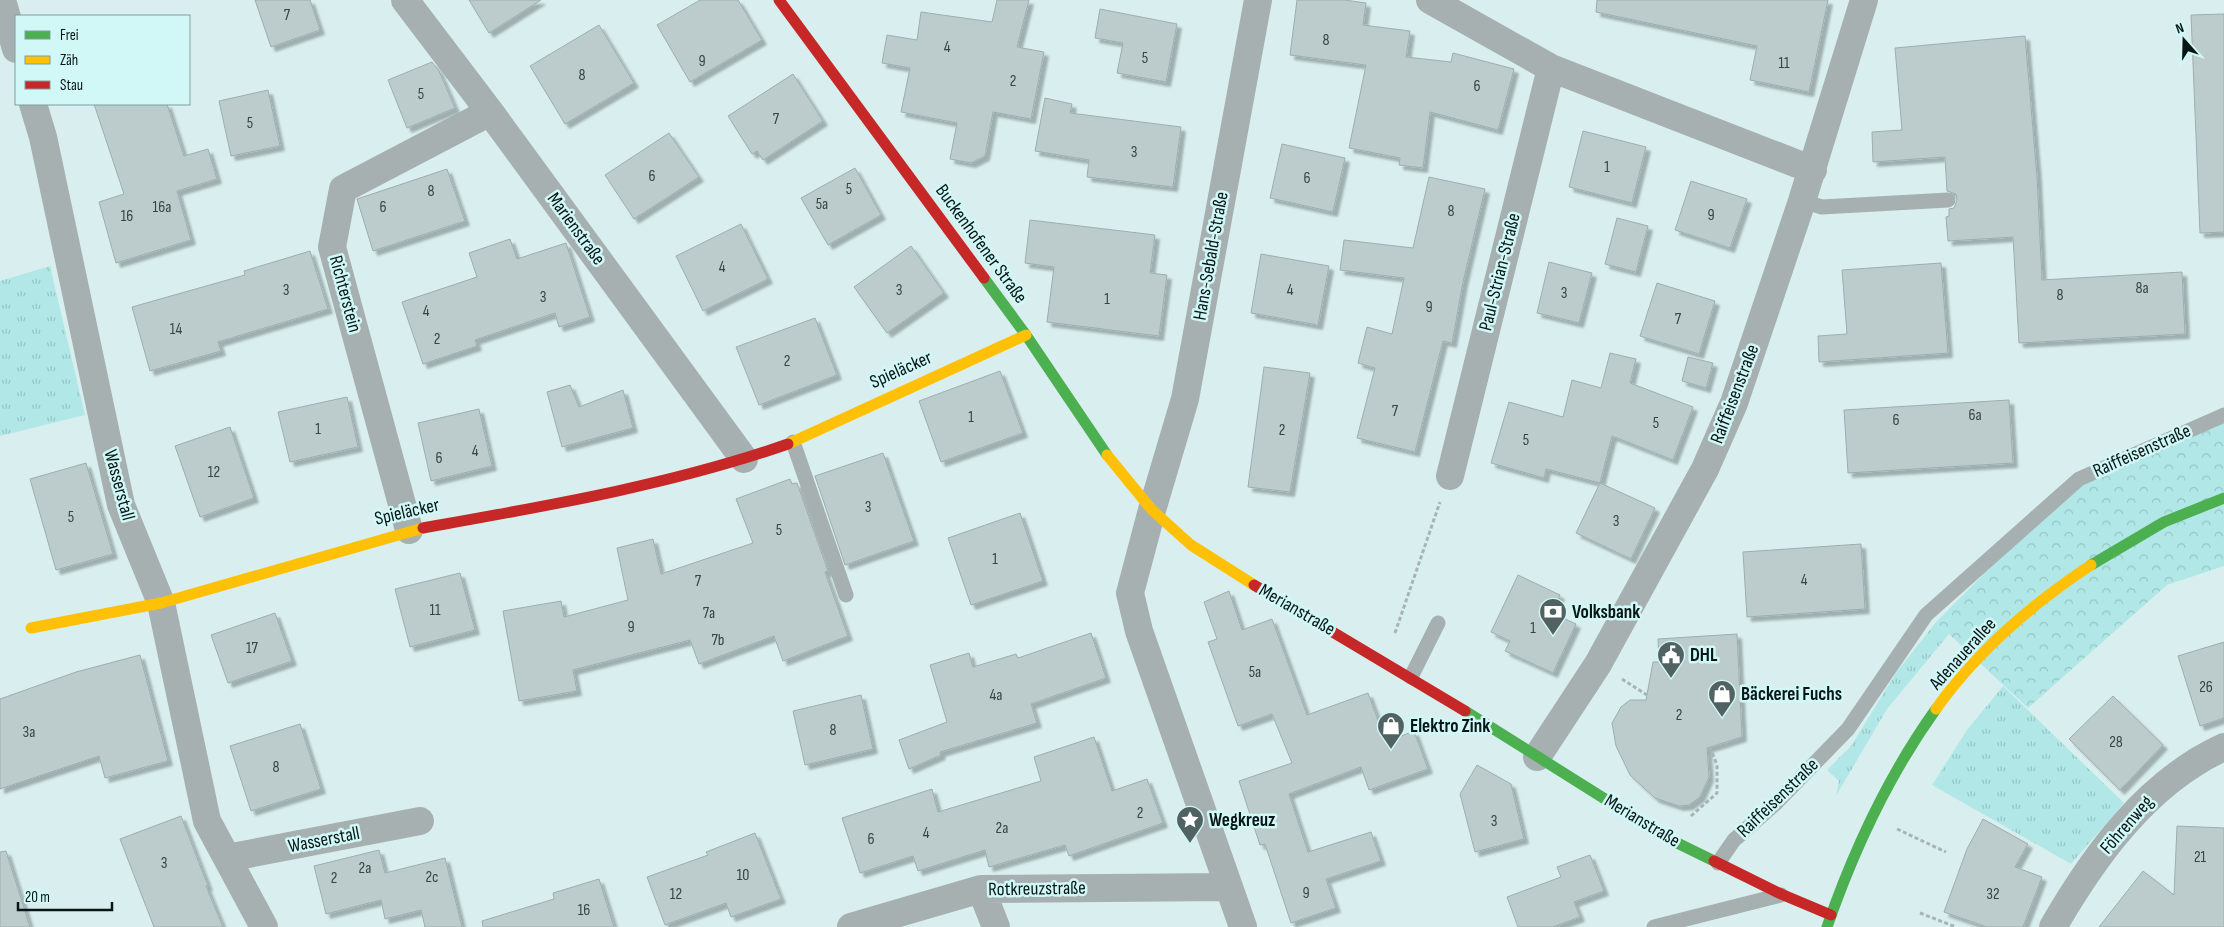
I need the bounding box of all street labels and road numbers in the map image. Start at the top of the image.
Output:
street label: Buckenhofener Straße [930,180,1032,308]
street label: Marienstraße [542,188,610,270]
street label: Hans-Sebald-Straße [1188,190,1234,322]
street label: Paul-Strian-Straße [1474,211,1526,333]
street label: Richterstein [324,253,366,335]
street label: Raiffeisenstraße [1706,341,1764,447]
street label: Spieläcker [866,346,936,394]
street label: Raiffeisenstraße [2090,419,2194,483]
street label: Wasserstall [99,447,139,523]
street label: Spieläcker [372,493,442,531]
street label: Merianstraße [1255,579,1339,641]
street label: Adenauerallee [1924,613,2001,696]
street label: Raiffeisenstraße [1732,753,1824,843]
street label: Merianstraße [1600,789,1684,853]
street label: Föhrenweg [2095,791,2159,859]
street label: Wasserstall [286,822,362,858]
street label: Rotkreuzstraße [988,877,1086,901]

